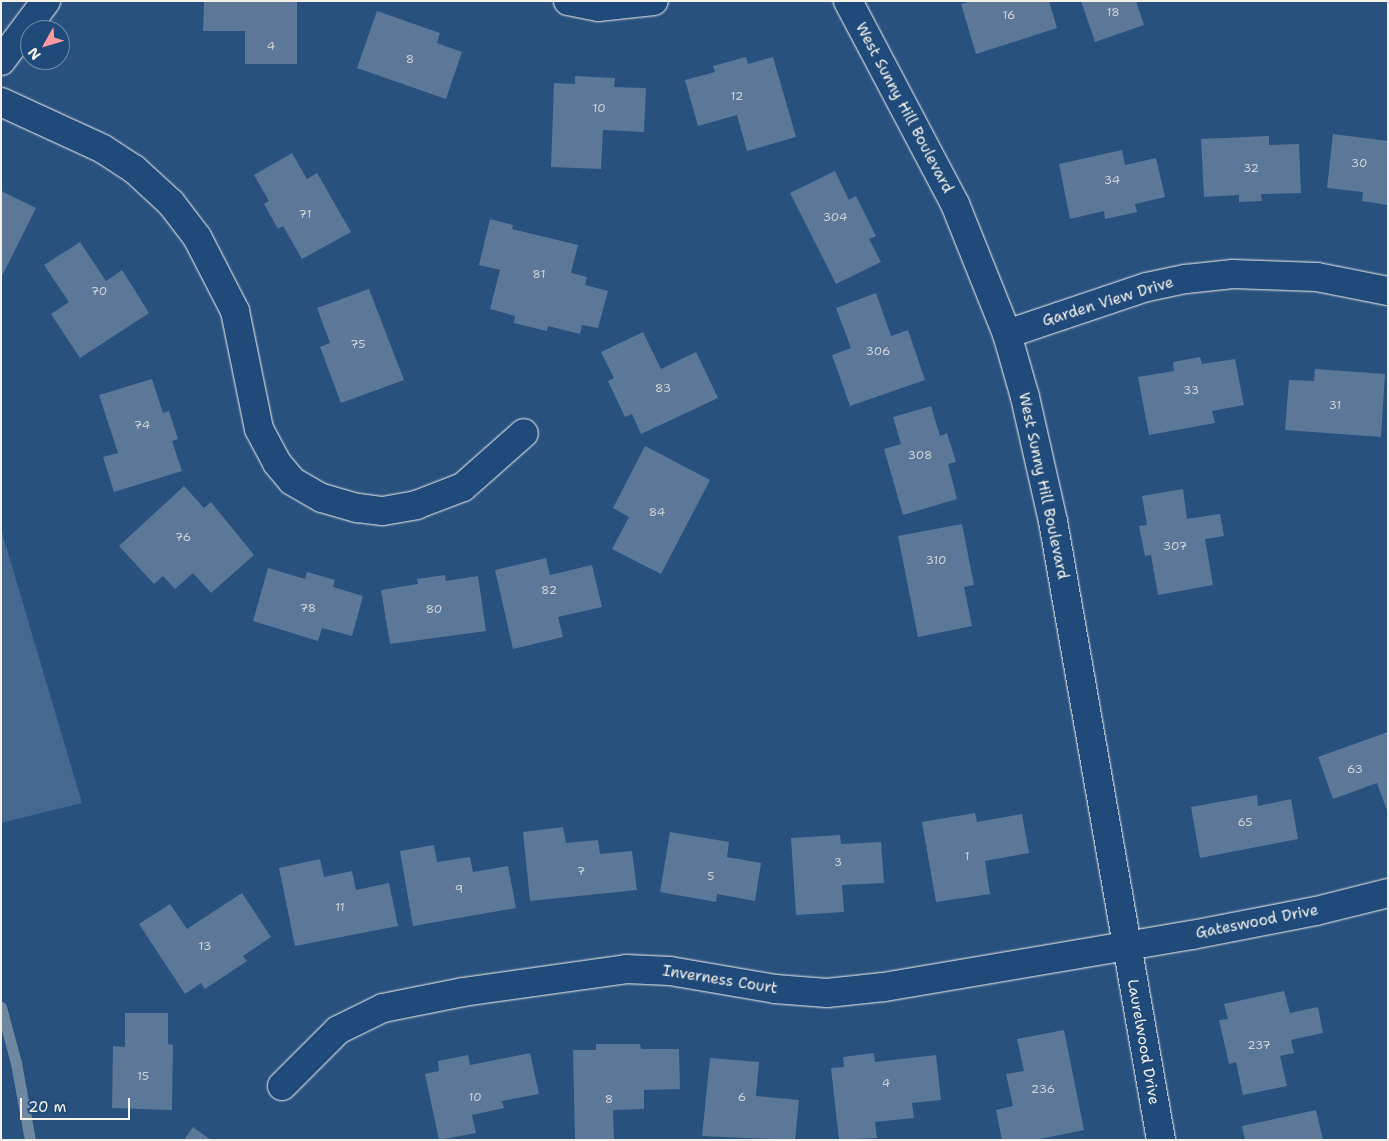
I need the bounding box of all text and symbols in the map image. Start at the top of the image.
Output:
house number: 18 [1106,6,1120,20]
house number: 16 [1002,9,1016,23]
north arrow [20,20,70,70]
street label: West Sunny Hill Boulevard [851,20,957,196]
house number: 4 [267,40,275,54]
text: N [24,44,45,64]
house number: 8 [406,53,414,67]
house number: 12 [731,90,743,104]
house number: 10 [592,102,606,116]
house number: 30 [1351,157,1367,171]
house number: 32 [1243,162,1259,176]
house number: 34 [1104,174,1120,188]
house number: 71 [299,208,311,222]
house number: 304 [823,211,847,225]
house number: 81 [533,268,545,282]
street label: Garden View Drive [1040,273,1176,331]
house number: 70 [91,285,107,299]
house number: 75 [350,338,366,352]
house number: 306 [866,345,890,359]
house number: 83 [655,382,671,396]
house number: 33 [1183,384,1199,398]
street label: West Sunny Hill Boulevard [1014,391,1072,581]
house number: 31 [1329,399,1341,413]
house number: 74 [134,419,150,433]
house number: 308 [908,449,932,463]
house number: 84 [649,506,665,520]
house number: 76 [175,531,191,545]
house number: 307 [1163,540,1187,554]
house number: 310 [926,554,946,568]
house number: 82 [541,584,557,598]
house number: 78 [300,602,316,616]
house number: 80 [426,603,442,617]
house number: 63 [1347,763,1363,777]
house number: 65 [1237,816,1253,830]
house number: 1 [964,850,970,864]
house number: 3 [834,856,842,870]
house number: 7 [577,865,585,879]
house number: 5 [707,870,715,884]
house number: 9 [455,883,463,897]
house number: 11 [335,901,345,915]
street label: Gateswood Drive [1194,901,1320,943]
house number: 13 [199,940,211,954]
street label: Inverness Court [661,962,779,998]
street label: Laurelwood Drive [1123,978,1163,1106]
house number: 237 [1247,1039,1271,1053]
house number: 15 [137,1070,149,1084]
house number: 4 [882,1077,890,1091]
house number: 236 [1031,1083,1055,1097]
scale bar [22,1088,132,1120]
house number: 10 [468,1091,482,1105]
house number: 6 [738,1091,746,1105]
house number: 8 [605,1093,613,1107]
text: 20 m [28,1097,67,1117]

